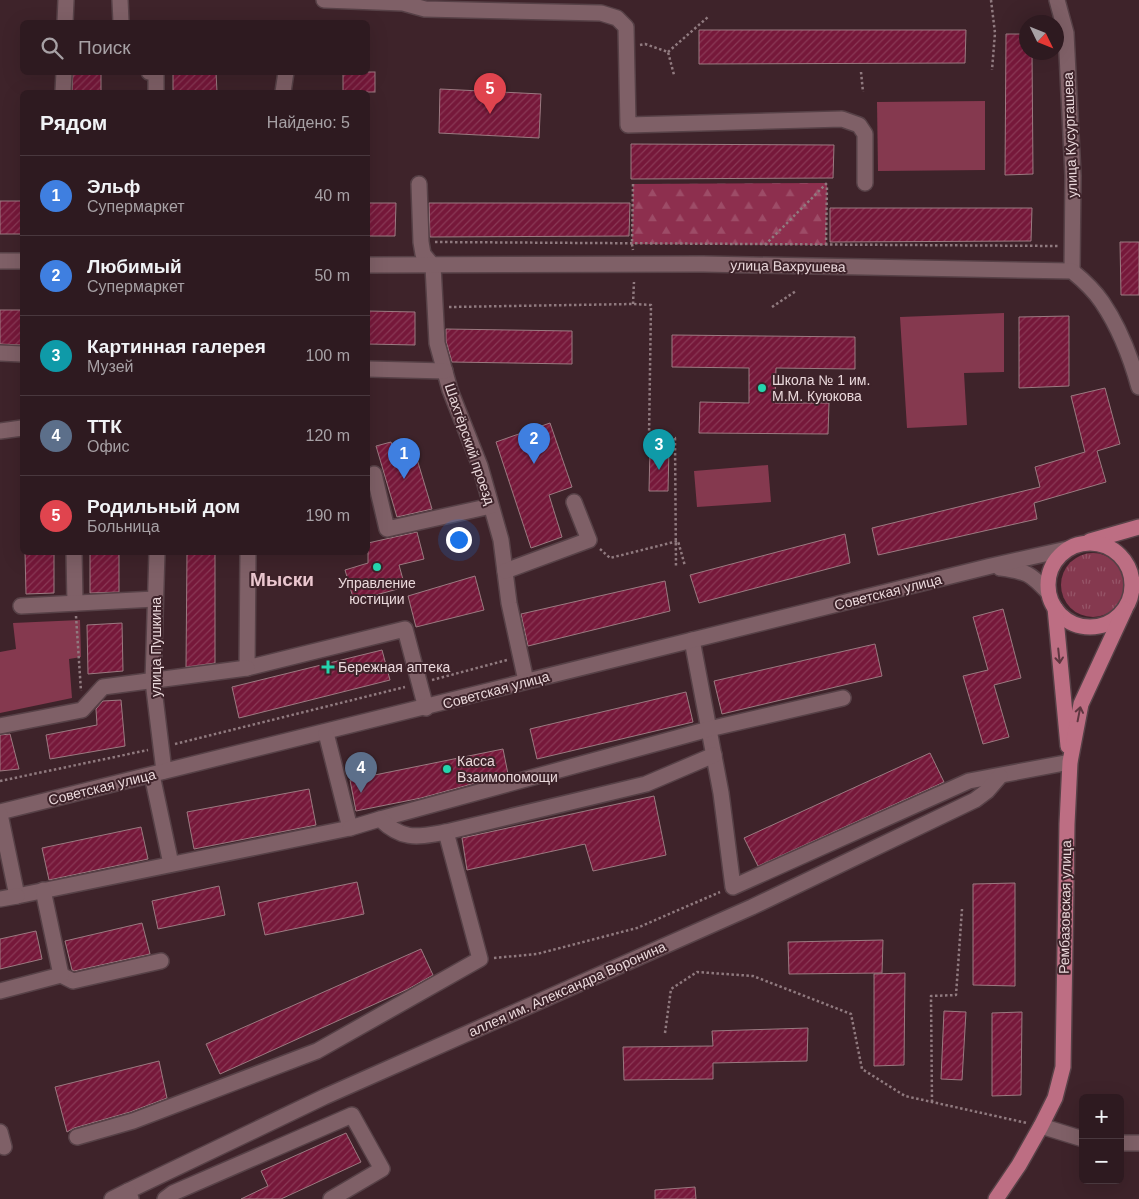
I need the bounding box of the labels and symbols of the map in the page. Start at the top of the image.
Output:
north arrow [1019,15,1064,60]
street label: улица Кусургашева [1060,72,1080,198]
pin: 5 [474,73,506,114]
street label: улица Вахрушева [730,257,846,275]
place label: Школа № 1 им. М.М. Куюкова [772,372,870,404]
street label: Шахтёрский проезд [442,381,498,507]
marker: Школа № 1 им. М.М. Куюкова [756,382,768,394]
pin: 2 [518,423,550,464]
pin: 3 [643,429,675,470]
pin: 1 [388,438,420,479]
your location [446,527,472,553]
marker: Управление юстиции [371,561,383,573]
district label: Мыски [250,569,314,590]
street label: Советская улица [833,571,943,613]
place label: Управление юстиции [338,575,416,607]
street label: улица Пушкина [148,597,164,697]
one-way arrow [1055,648,1064,664]
place label: Бережная аптека [338,659,451,675]
marker: Бережная аптека [322,661,334,673]
street label: Советская улица [441,668,551,712]
one-way arrow [1075,706,1084,722]
pin: 4 [345,752,377,793]
place label: Касса Взаимопомощи [457,753,558,785]
marker: Касса Взаимопомощи [441,763,453,775]
street label: Советская улица [47,766,157,808]
street label: Рембазовская улица [1056,840,1074,974]
street label: аллея им. Александра Воронина [466,938,668,1040]

